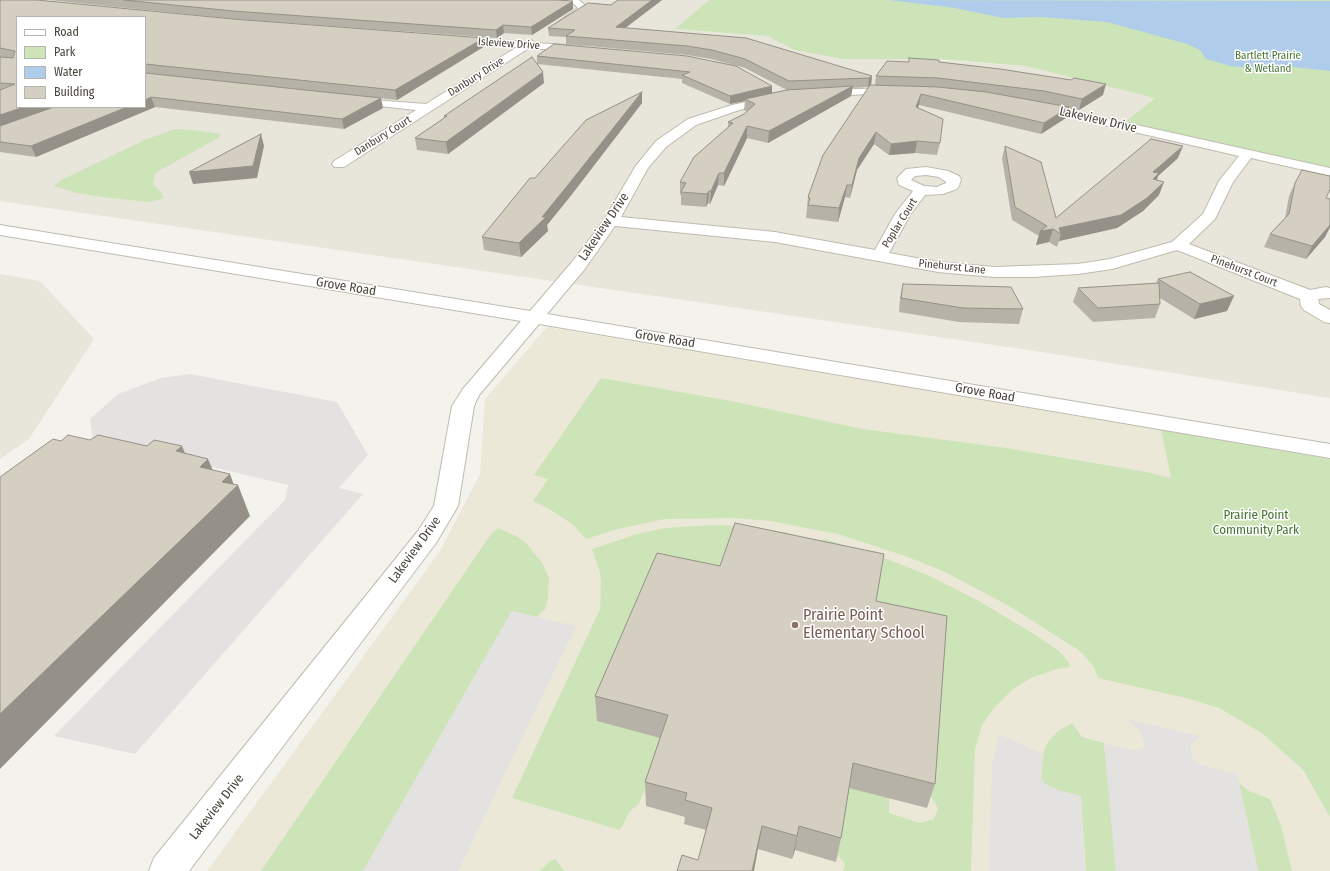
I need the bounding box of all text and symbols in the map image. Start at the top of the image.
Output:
legend [16,16,146,108]
text: Road [54,25,79,39]
street label: Isleview Drive [478,35,540,53]
text: Park [54,45,75,59]
park label: Bartlett Prairie & Wetland [1235,49,1301,75]
street label: Danbury Drive [445,55,507,99]
text: Water [54,65,82,79]
text: Building [54,85,94,99]
street label: Lakeview Drive [1058,104,1138,136]
street label: Danbury Court [352,113,414,159]
street label: Lakeview Drive [575,190,633,264]
street label: Poplar Court [880,196,920,250]
street label: Pinehurst Court [1209,252,1279,290]
street label: Pinehurst Lane [918,257,986,277]
street label: Grove Road [315,275,377,299]
street label: Grove Road [634,327,696,351]
street label: Grove Road [954,380,1016,406]
park label: Prairie Point Community Park [1213,507,1299,538]
street label: Lakeview Drive [385,513,445,587]
place label: Prairie Point Elementary School [803,606,925,644]
marker: Prairie Point Elementary School [790,620,800,630]
street label: Lakeview Drive [187,771,247,843]

